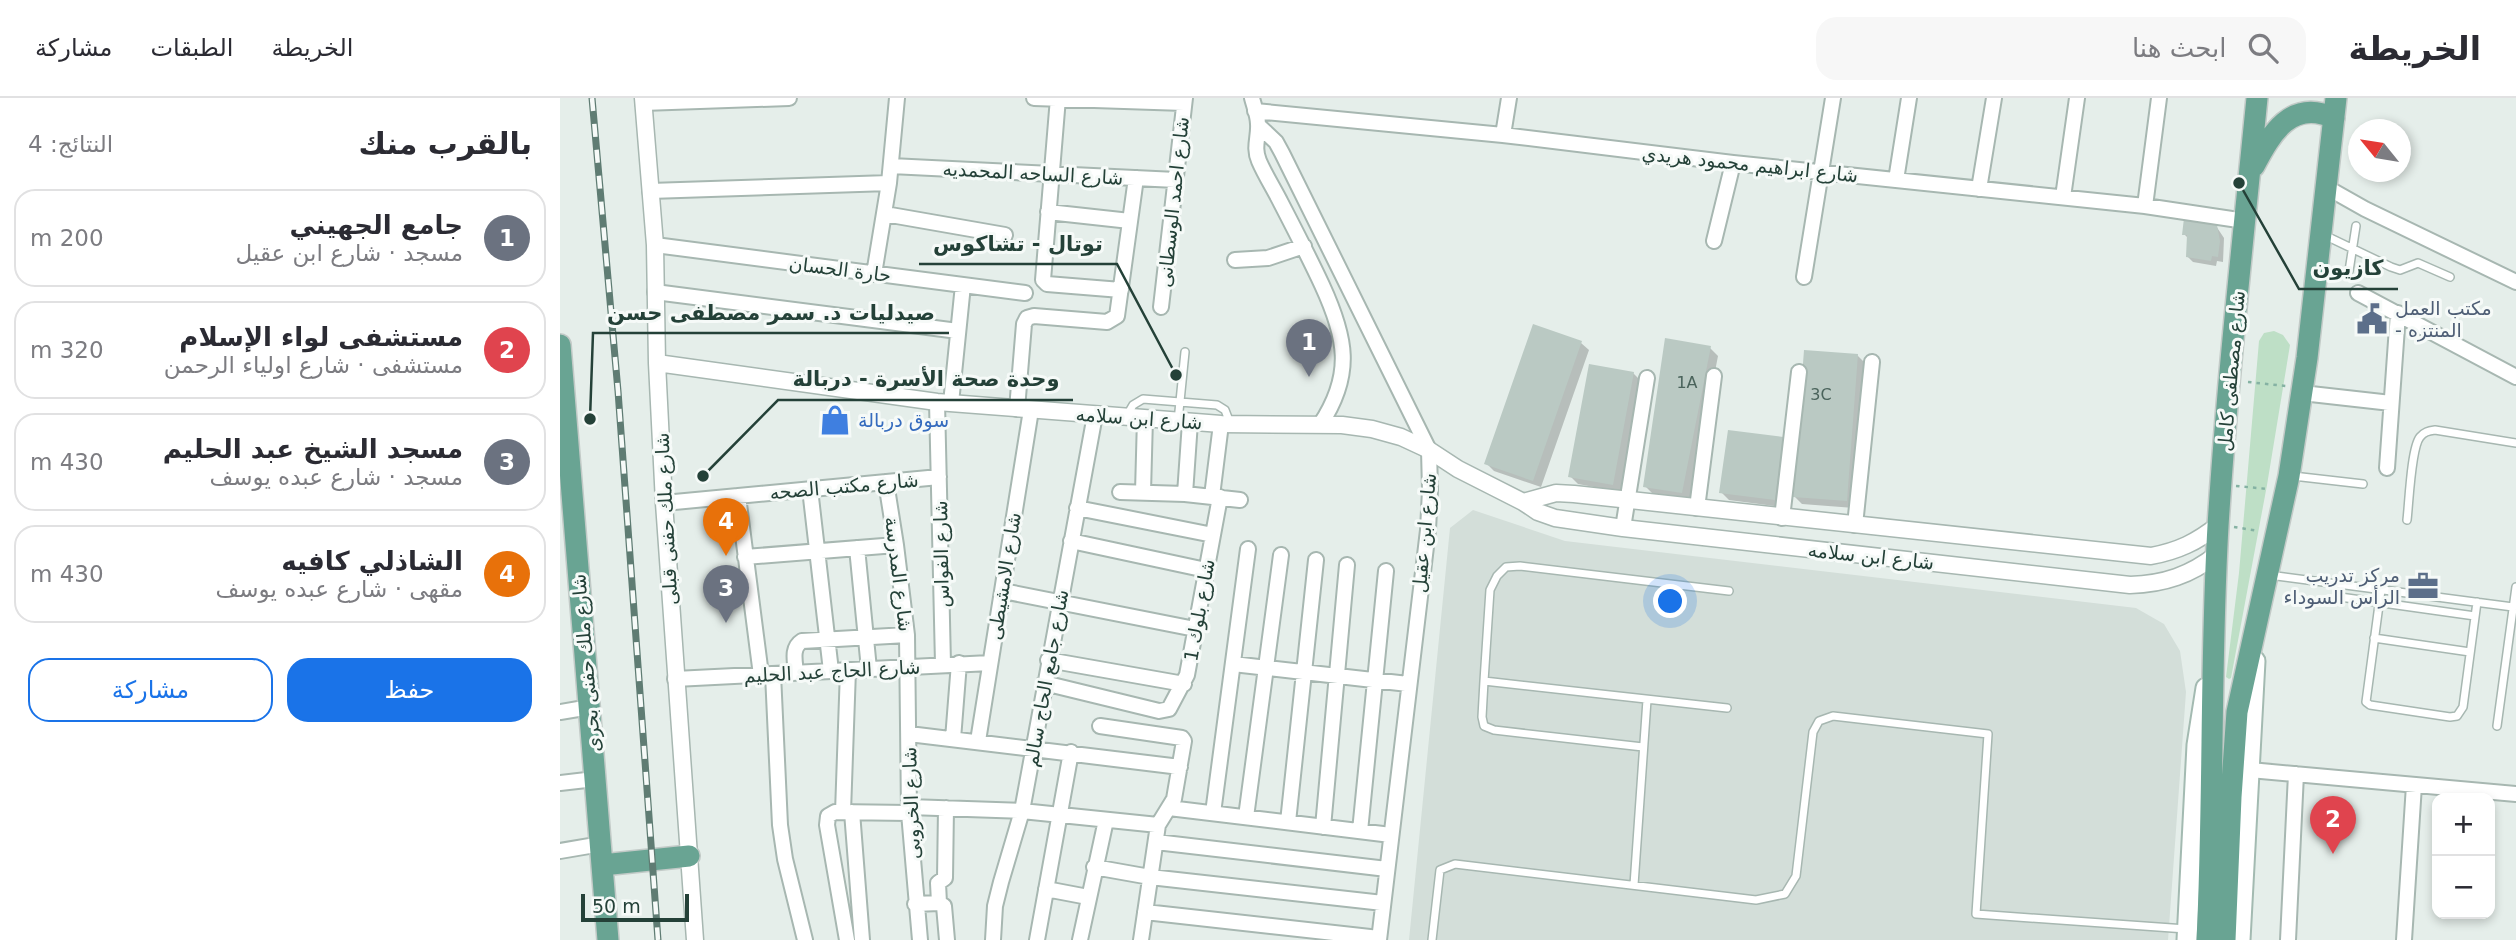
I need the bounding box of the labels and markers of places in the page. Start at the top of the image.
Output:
callout: توتال - تشاكوس [919,222,1117,264]
callout: كازيون [2299,247,2398,289]
callout: صيدليات د. سمر مصطفى حسن [593,291,949,333]
place label: مكتب العمل - المنتزه [2395,297,2492,342]
public building icon: مكتب العمل - المنتزه [2355,302,2389,336]
pin: 1 [1286,319,1332,377]
callout: وحدة صحة الأسرة - دربالة [778,358,1073,400]
shop icon: سوق دربالة [818,403,852,437]
place label: سوق دربالة [858,409,949,432]
pin: 4 [703,498,749,556]
place label: مركز تدريب الرأس السوداء [2283,564,2400,609]
pin: 3 [703,565,749,623]
office icon: مركز تدريب الرأس السوداء [2406,569,2440,603]
pin: 2 [2310,796,2356,854]

